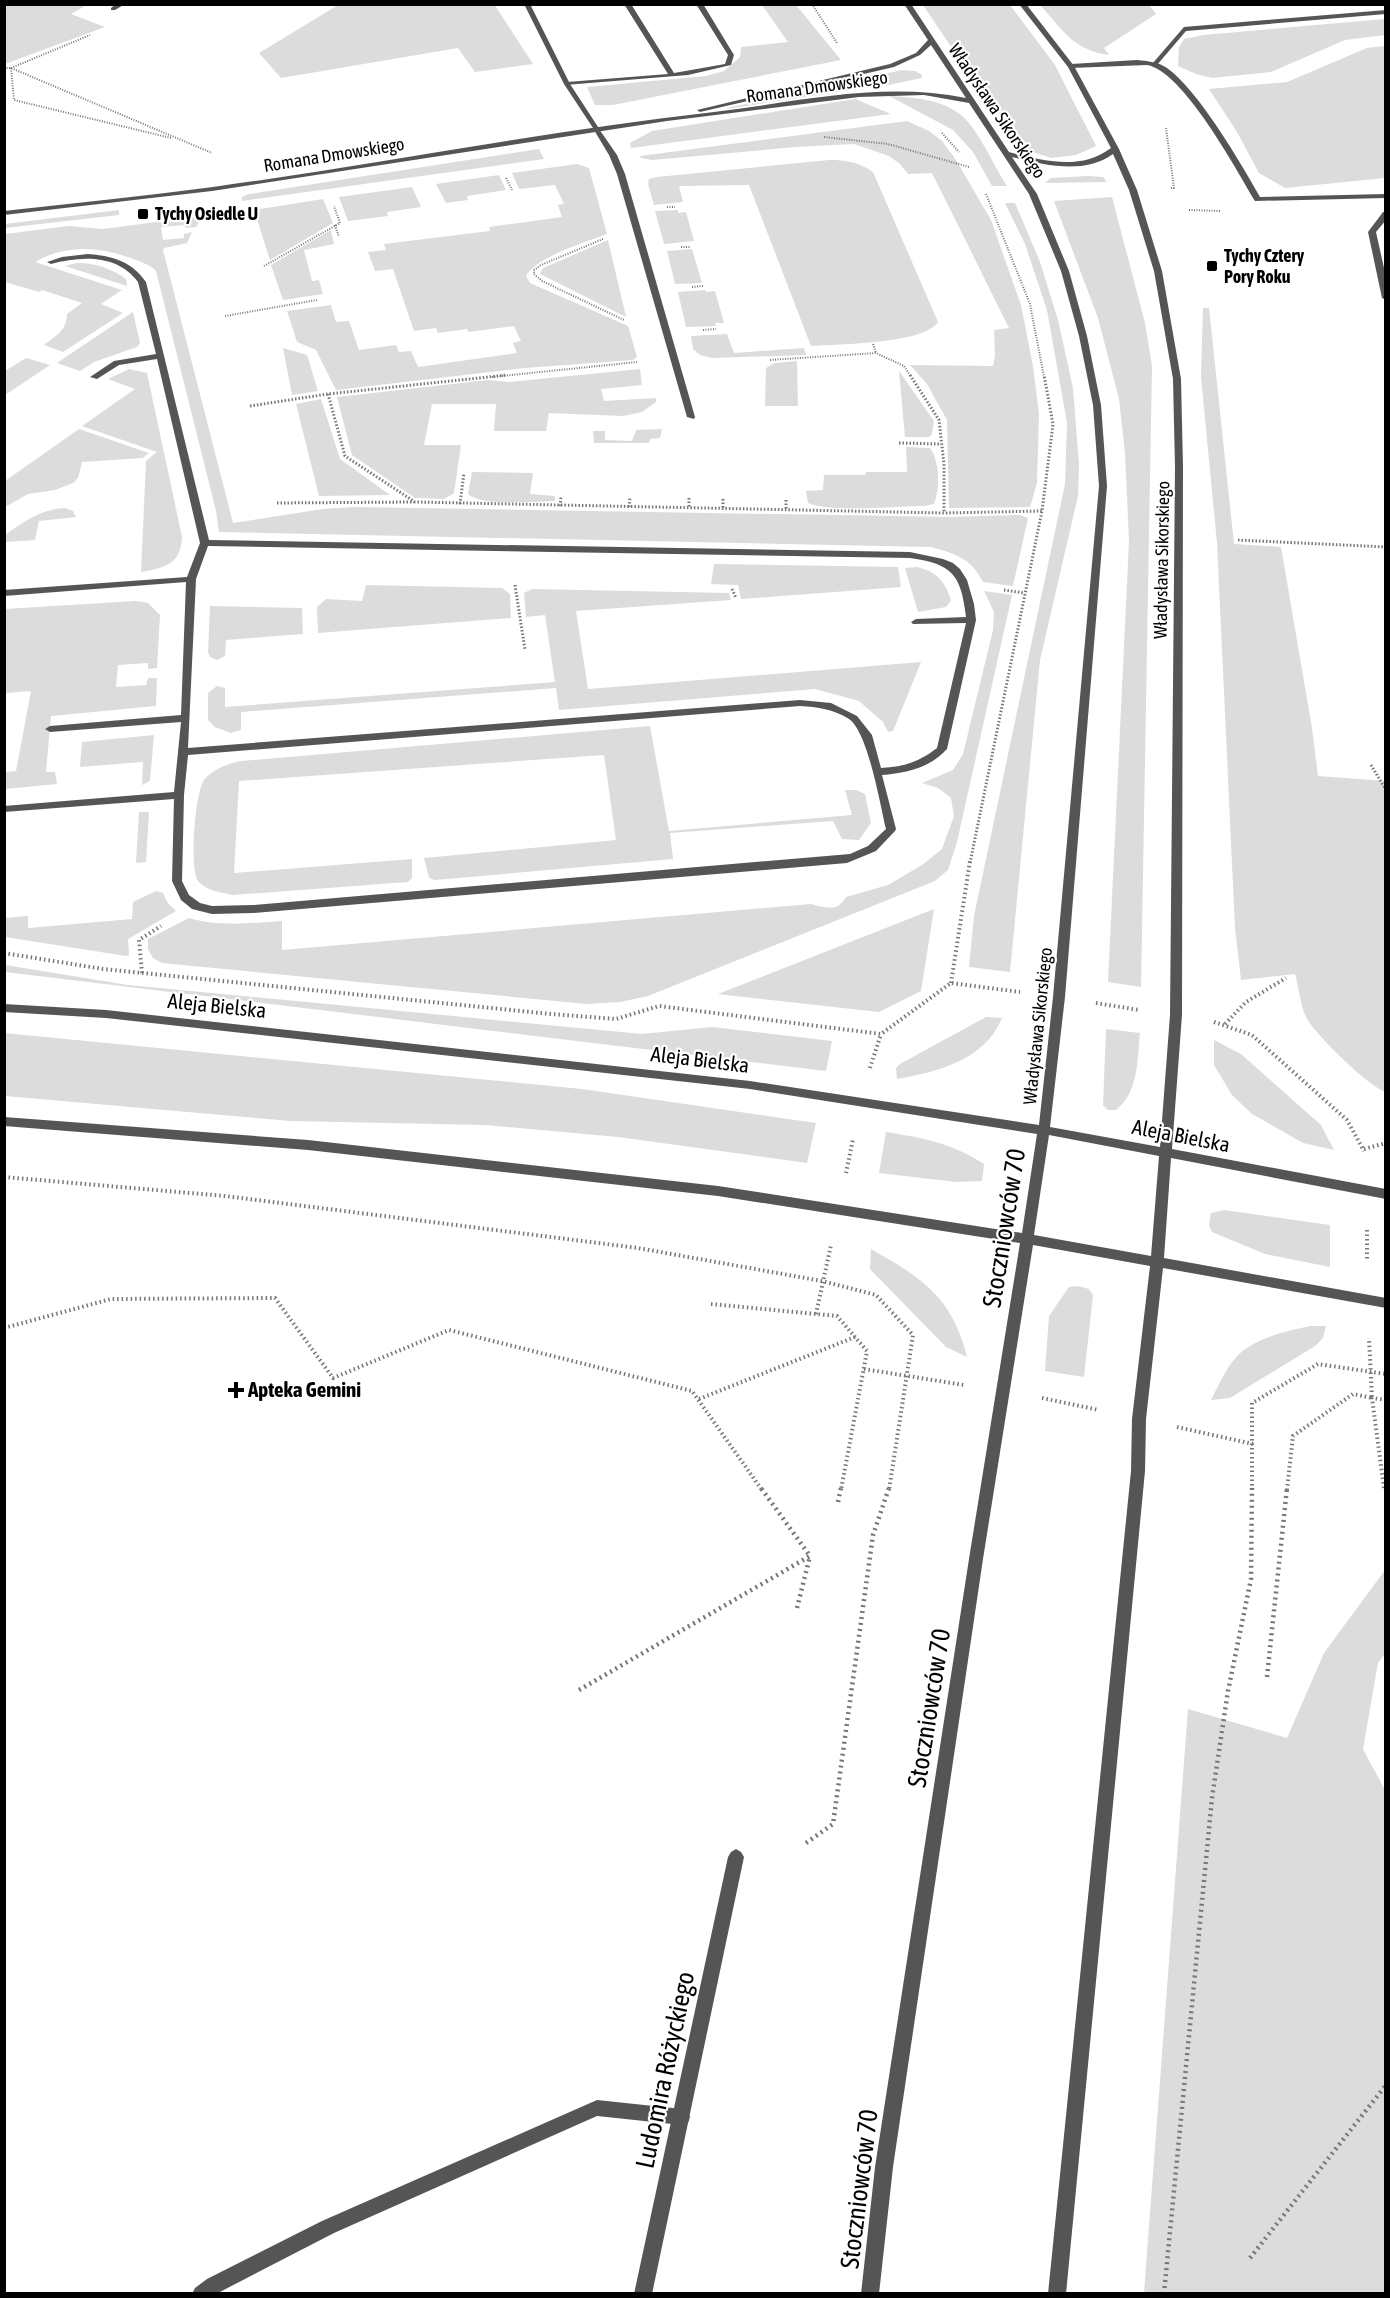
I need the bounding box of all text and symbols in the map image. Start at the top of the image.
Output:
street label: Władysława Sikorskiego [945,39,1050,182]
street label: Romana Dmowskiego [745,66,889,107]
street label: Romana Dmowskiego [262,133,406,176]
place label: Tychy Osiedle U [155,203,258,224]
marker: Tychy Osiedle U [136,207,150,221]
place label: Tychy Cztery Pory Roku [1224,245,1305,287]
marker: Tychy Cztery Pory Roku [1205,259,1219,273]
street label: Władysława Sikorskiego [1150,481,1173,639]
street label: Władysława Sikorskiego [1019,946,1056,1106]
street label: Aleja Bielska [167,988,268,1022]
street label: Aleja Bielska [650,1041,751,1077]
street label: Aleja Bielska [1130,1114,1232,1156]
street label: Stoczniowców 70 [977,1147,1031,1309]
place label: Apteka Gemini [247,1377,361,1401]
marker: Apteka Gemini [229,1383,243,1397]
street label: Stoczniowców 70 [902,1627,956,1789]
street label: Ludomira Różyckiego [629,1969,701,2171]
street label: Stoczniowców 70 [834,2108,884,2270]

